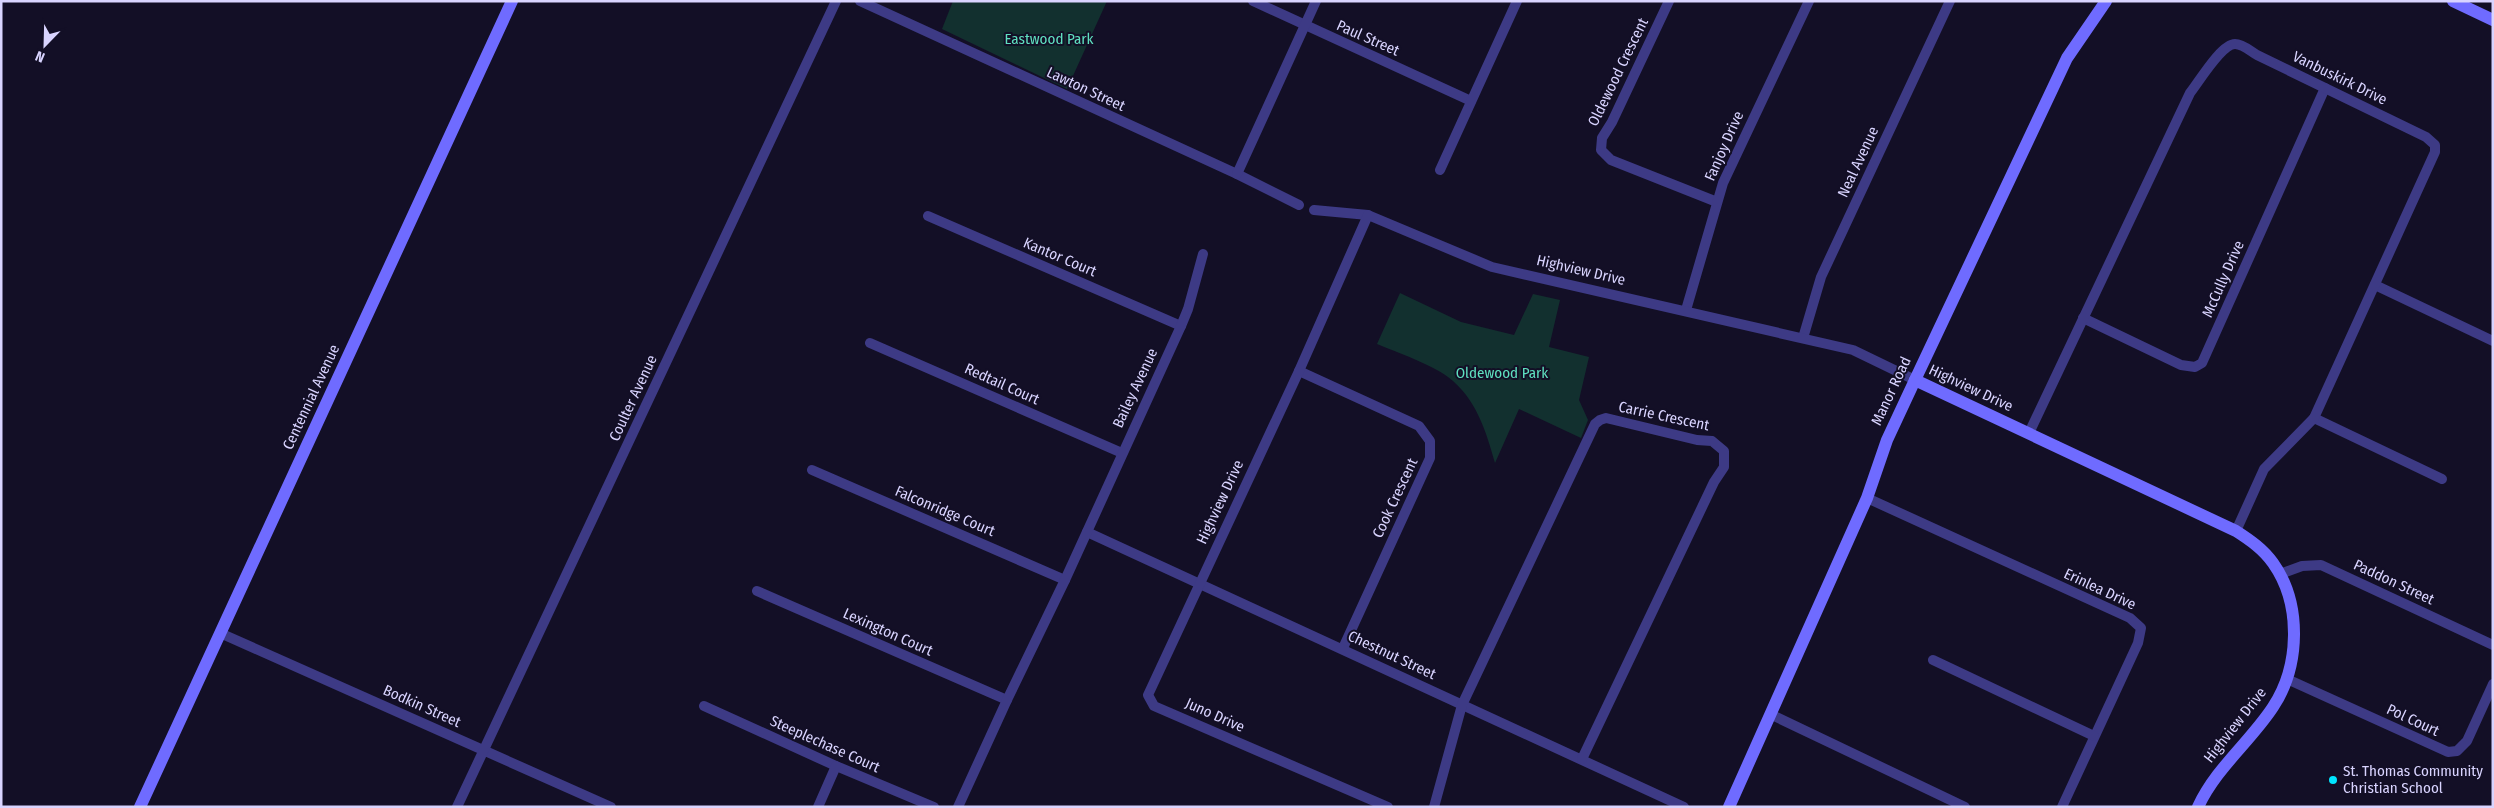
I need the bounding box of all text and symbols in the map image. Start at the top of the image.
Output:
street label: Oldewood Crescent [1584,15,1652,129]
street label: Paul Street [1334,16,1402,60]
north arrow [20,20,70,70]
park label: Eastwood Park [1004,30,1094,48]
text: N [33,47,47,66]
street label: Vanbuskirk Drive [2290,47,2390,109]
street label: Lawton Street [1044,63,1128,115]
street label: Fanjoy Drive [1701,108,1747,184]
street label: Neal Avenue [1834,124,1882,200]
street label: Kantor Court [1021,234,1099,280]
street label: McCully Drive [2198,238,2248,320]
street label: Highview Drive [1535,251,1627,289]
street label: Centennial Avenue [279,342,343,452]
street label: Bailey Avenue [1109,345,1161,431]
street label: Coulter Avenue [605,352,661,444]
street label: Manor Road [1867,354,1915,428]
street label: Redtail Court [962,360,1042,409]
street label: Highview Drive [1926,361,2016,415]
park label: Oldewood Park [1456,364,1548,382]
street label: Carrie Crescent [1617,398,1711,434]
street label: Cook Crescent [1369,455,1421,541]
street label: Highview Drive [1193,457,1247,547]
street label: Falconridge Court [892,482,998,540]
street label: Paddon Street [2351,556,2437,609]
street label: Erinlea Drive [2061,564,2139,614]
street label: Lexington Court [840,604,936,660]
street label: Chestnut Street [1345,627,1439,683]
street label: Bodkin Street [380,681,464,731]
street label: Highview Drive [2200,684,2270,766]
street label: Juno Drive [1183,694,1247,736]
street label: Pol Court [2384,700,2442,740]
street label: Steeplechase Court [767,712,883,776]
place label: St. Thomas Community Christian School [2343,762,2483,797]
marker: St. Thomas Community Christian School [2327,774,2339,786]

